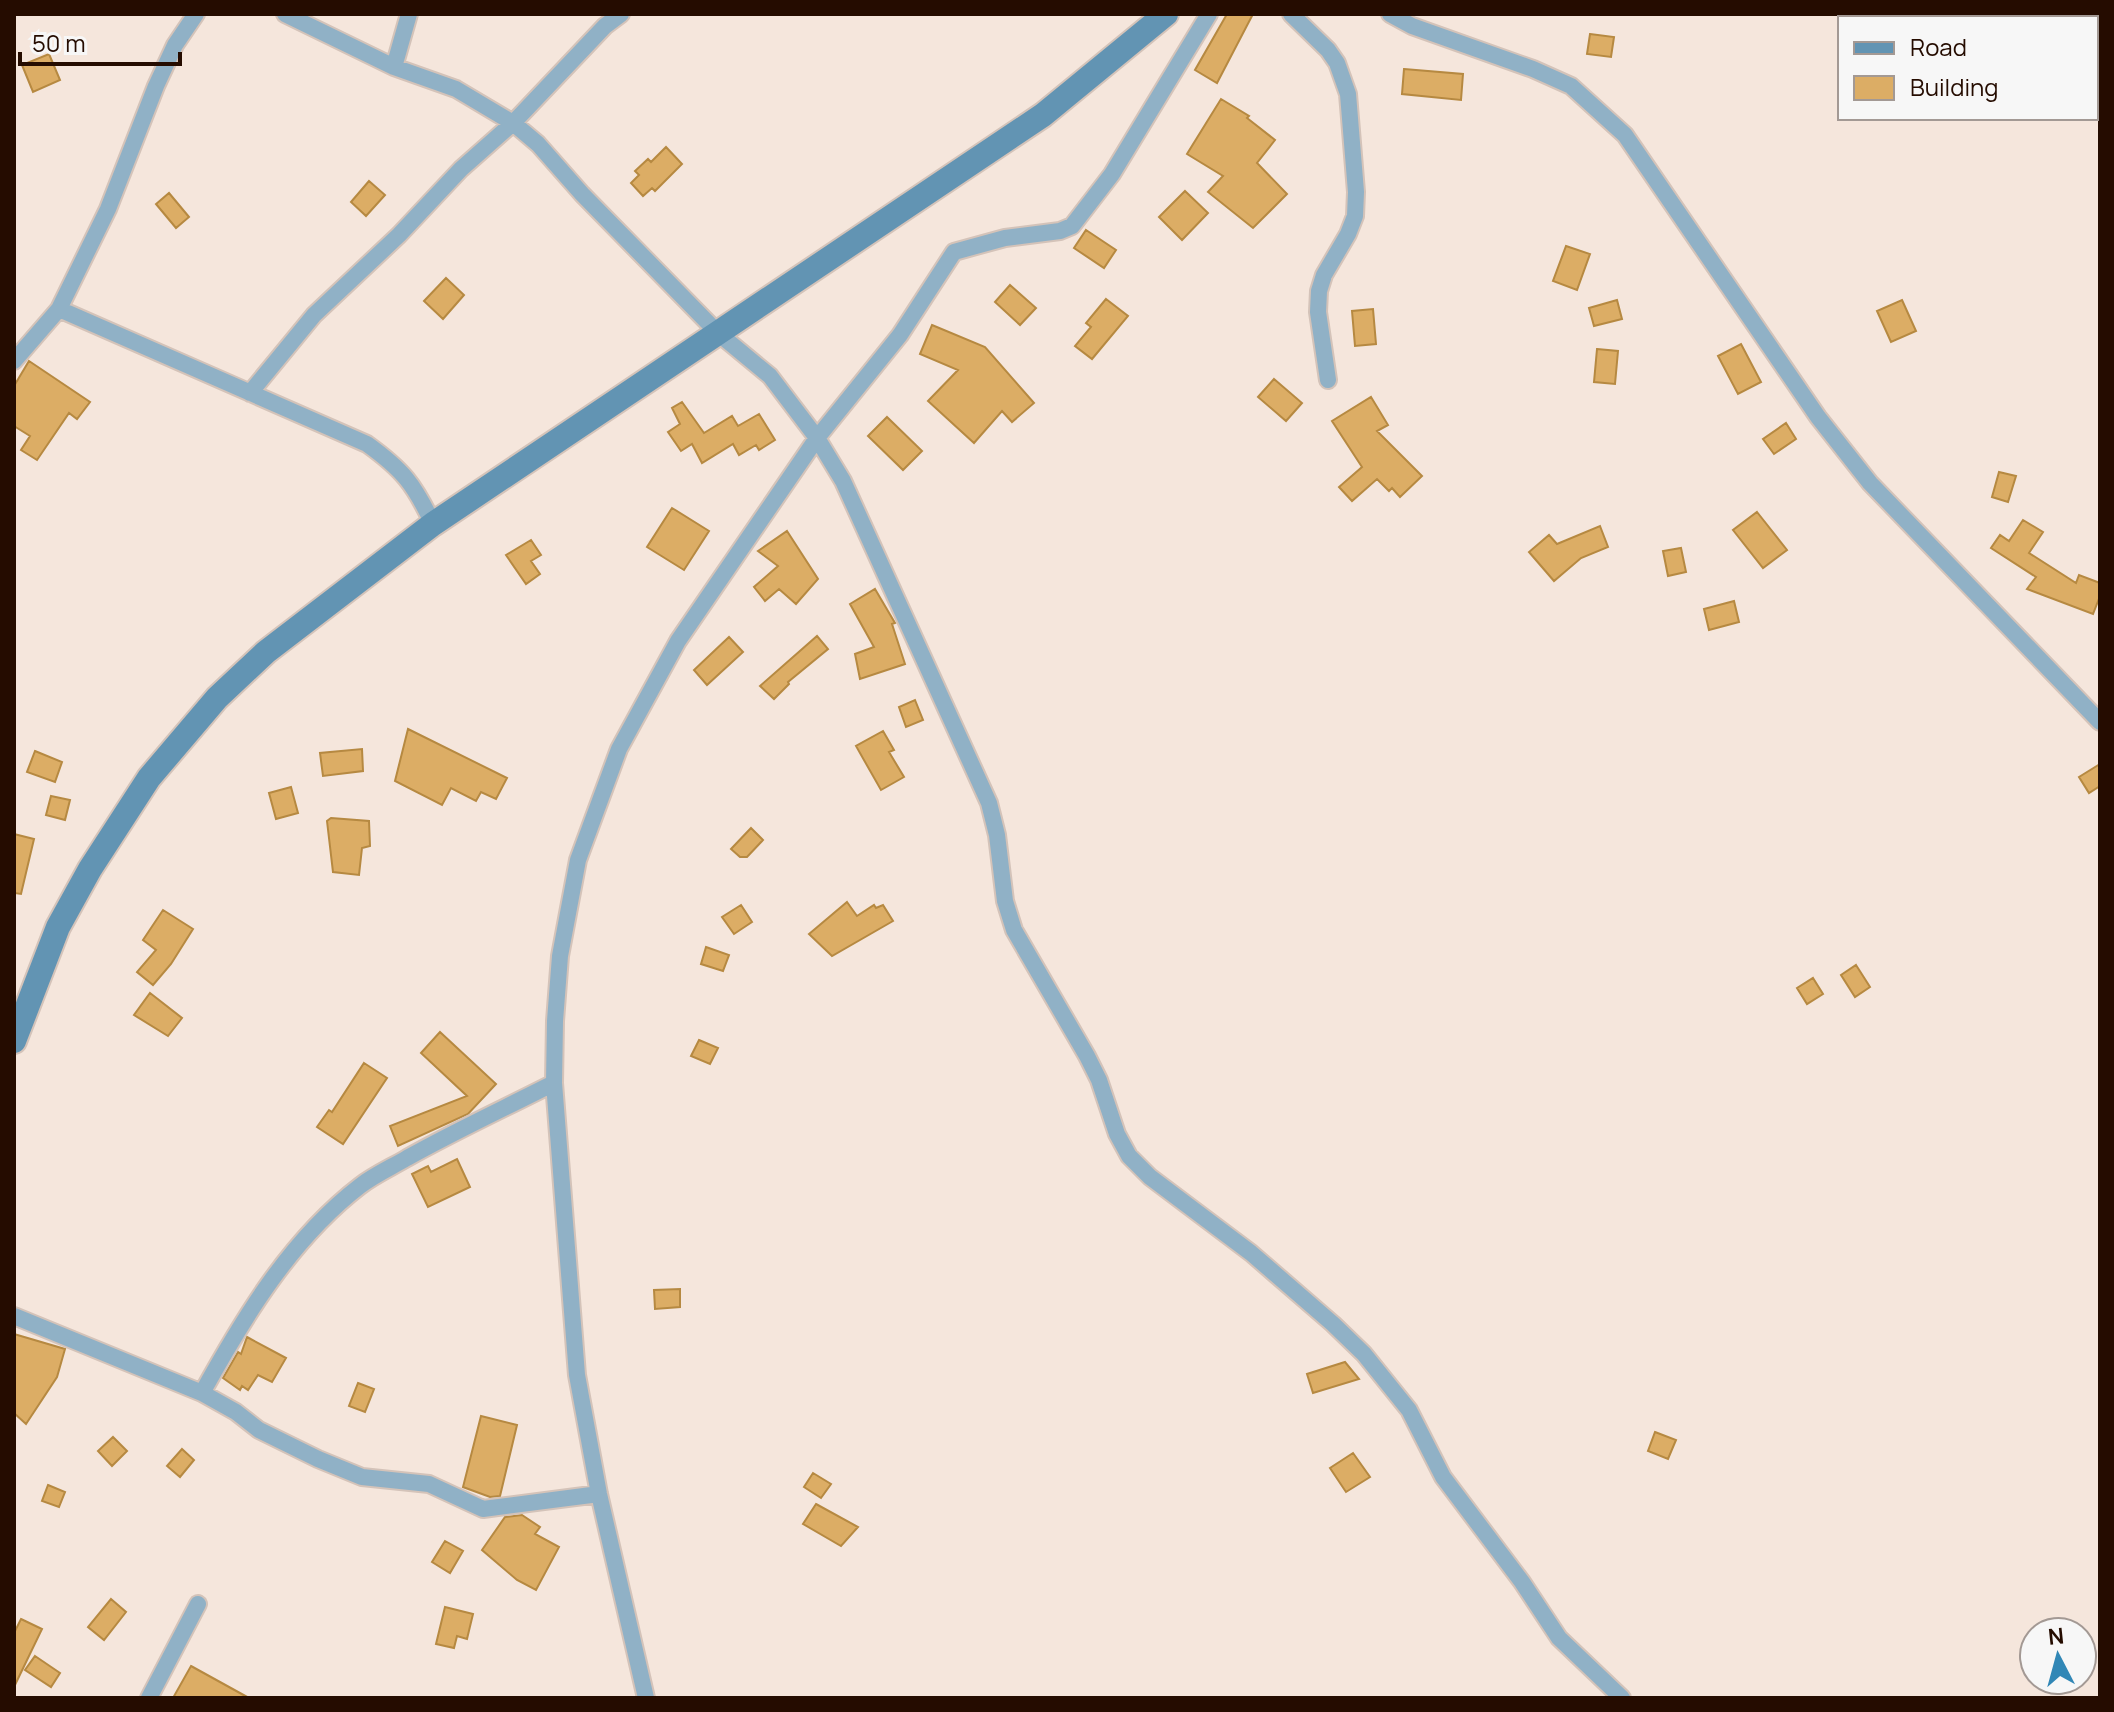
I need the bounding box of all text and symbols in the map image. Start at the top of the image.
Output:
scale bar [20,16,180,66]
legend [1838,16,2098,120]
text: 50 m [32,26,86,59]
text: Road [1910,30,1967,63]
text: Building [1910,70,1998,103]
north arrow [2018,1616,2098,1696]
text: N [2046,1620,2065,1652]

